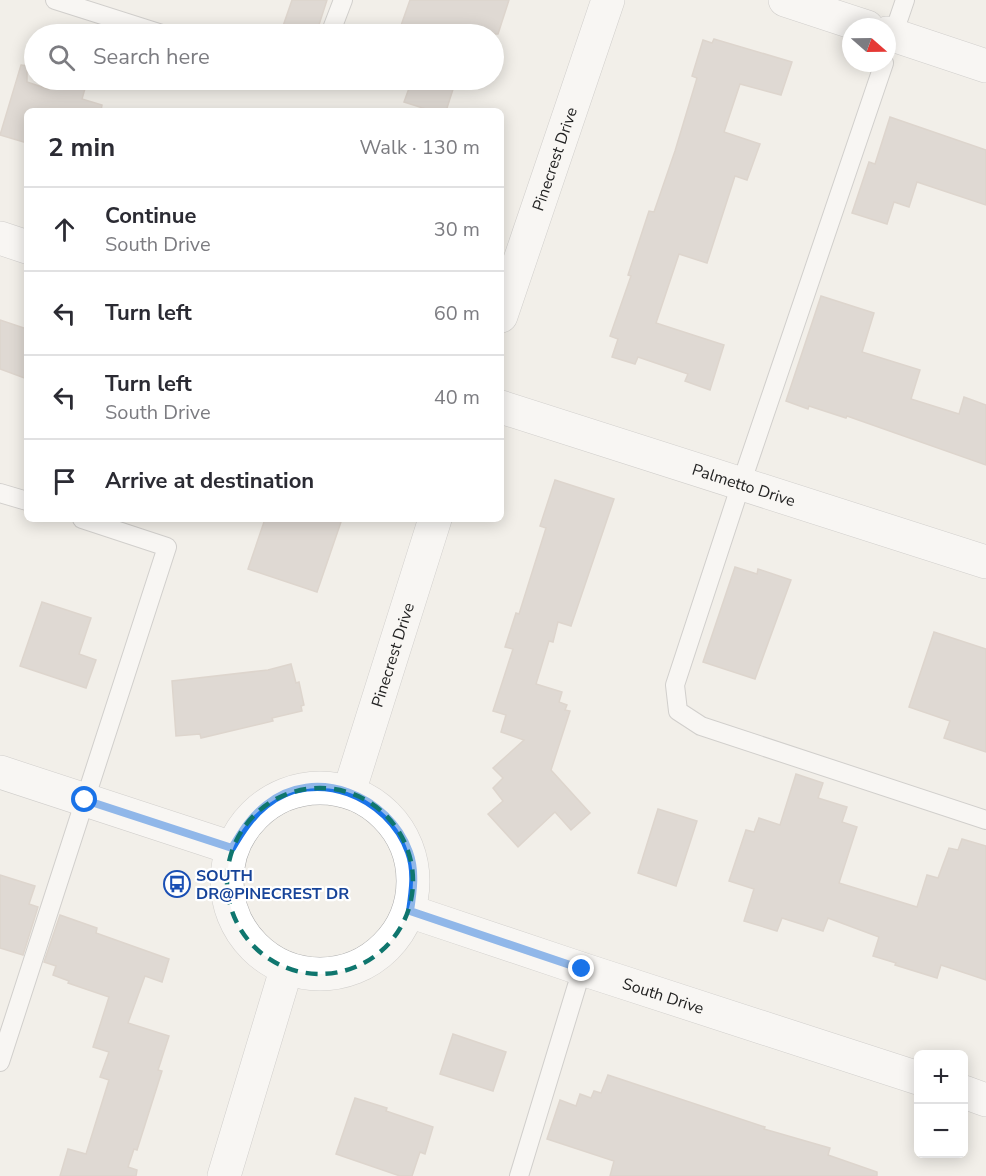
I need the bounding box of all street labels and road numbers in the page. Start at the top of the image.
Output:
street label: Pinecrest Drive [527,104,583,214]
street label: Palmetto Drive [689,459,798,512]
street label: Pinecrest Drive [366,600,420,710]
street label: South Drive [619,973,707,1020]

